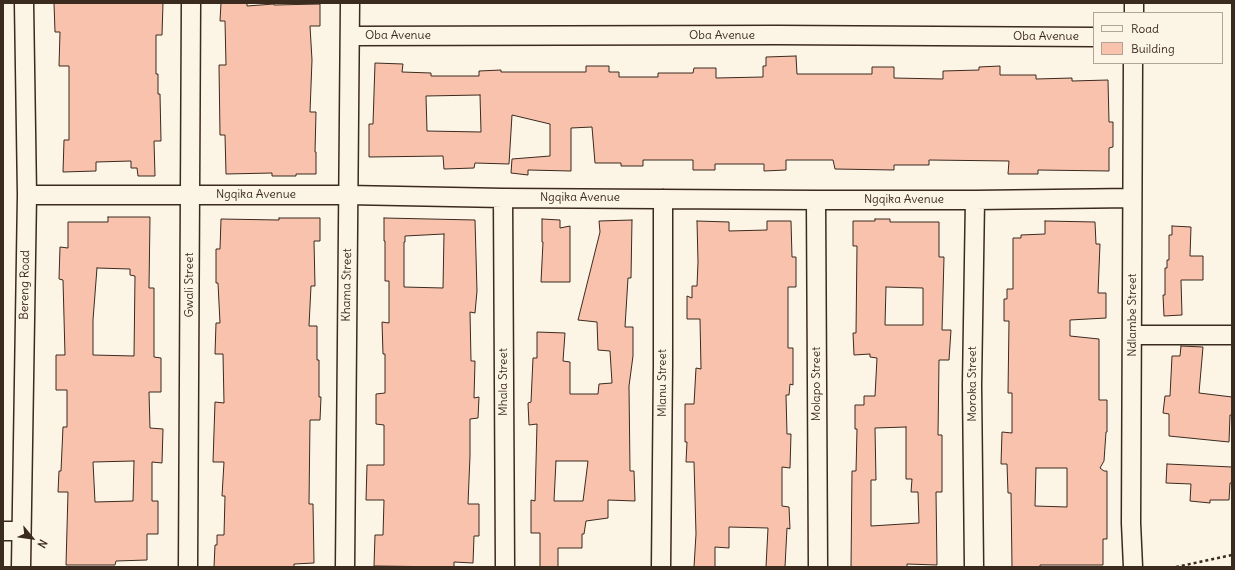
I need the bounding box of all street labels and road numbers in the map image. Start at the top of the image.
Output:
street label: Oba Avenue [365,29,431,43]
street label: Oba Avenue [689,29,755,43]
street label: Oba Avenue [1013,30,1079,44]
street label: Ngqika Avenue [216,188,296,202]
street label: Ngqika Avenue [540,191,620,205]
street label: Ngqika Avenue [864,193,944,207]
street label: Khama Street [339,248,355,322]
street label: Bereng Road [17,250,33,320]
street label: Gwali Street [183,252,197,318]
street label: Ndlambe Street [1126,273,1140,357]
street label: Moroka Street [966,346,980,422]
street label: Molapo Street [810,347,824,421]
street label: Mhala Street [497,348,511,416]
street label: Mlanu Street [656,349,670,417]

